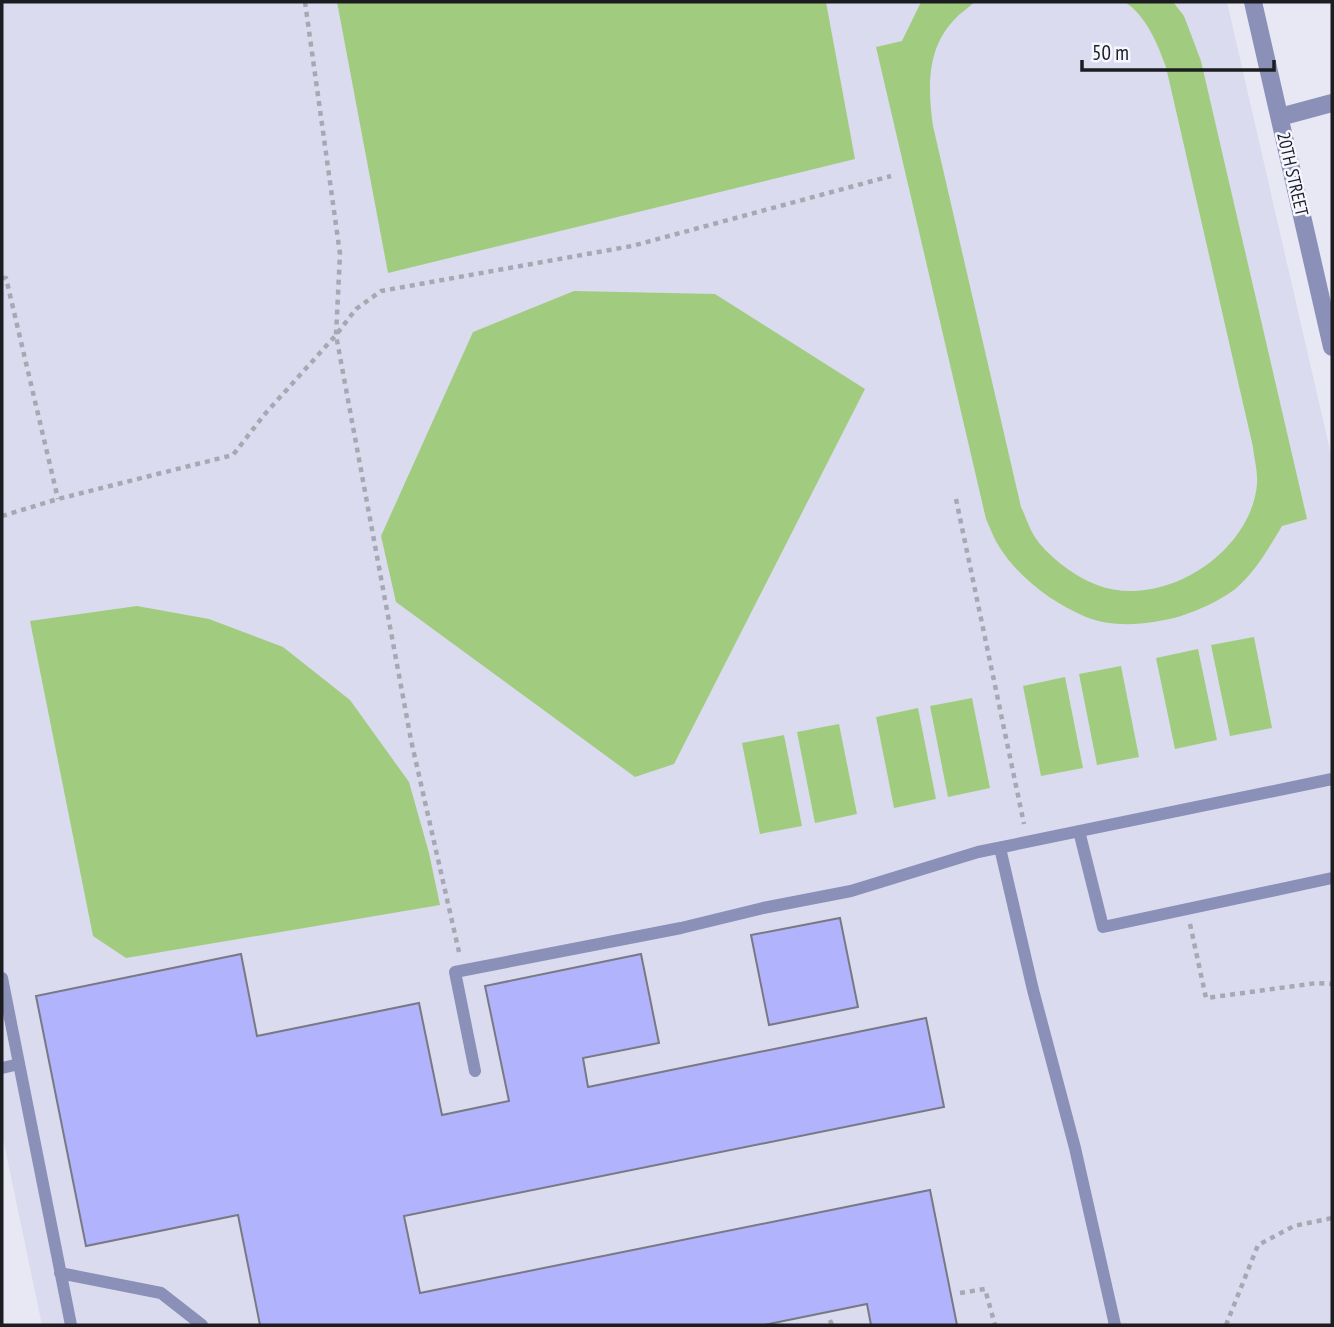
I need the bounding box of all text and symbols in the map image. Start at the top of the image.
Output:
scale bar [1082,28,1274,72]
text: 50 m [1092,39,1129,66]
street label: 20TH STREET [1272,130,1314,218]

